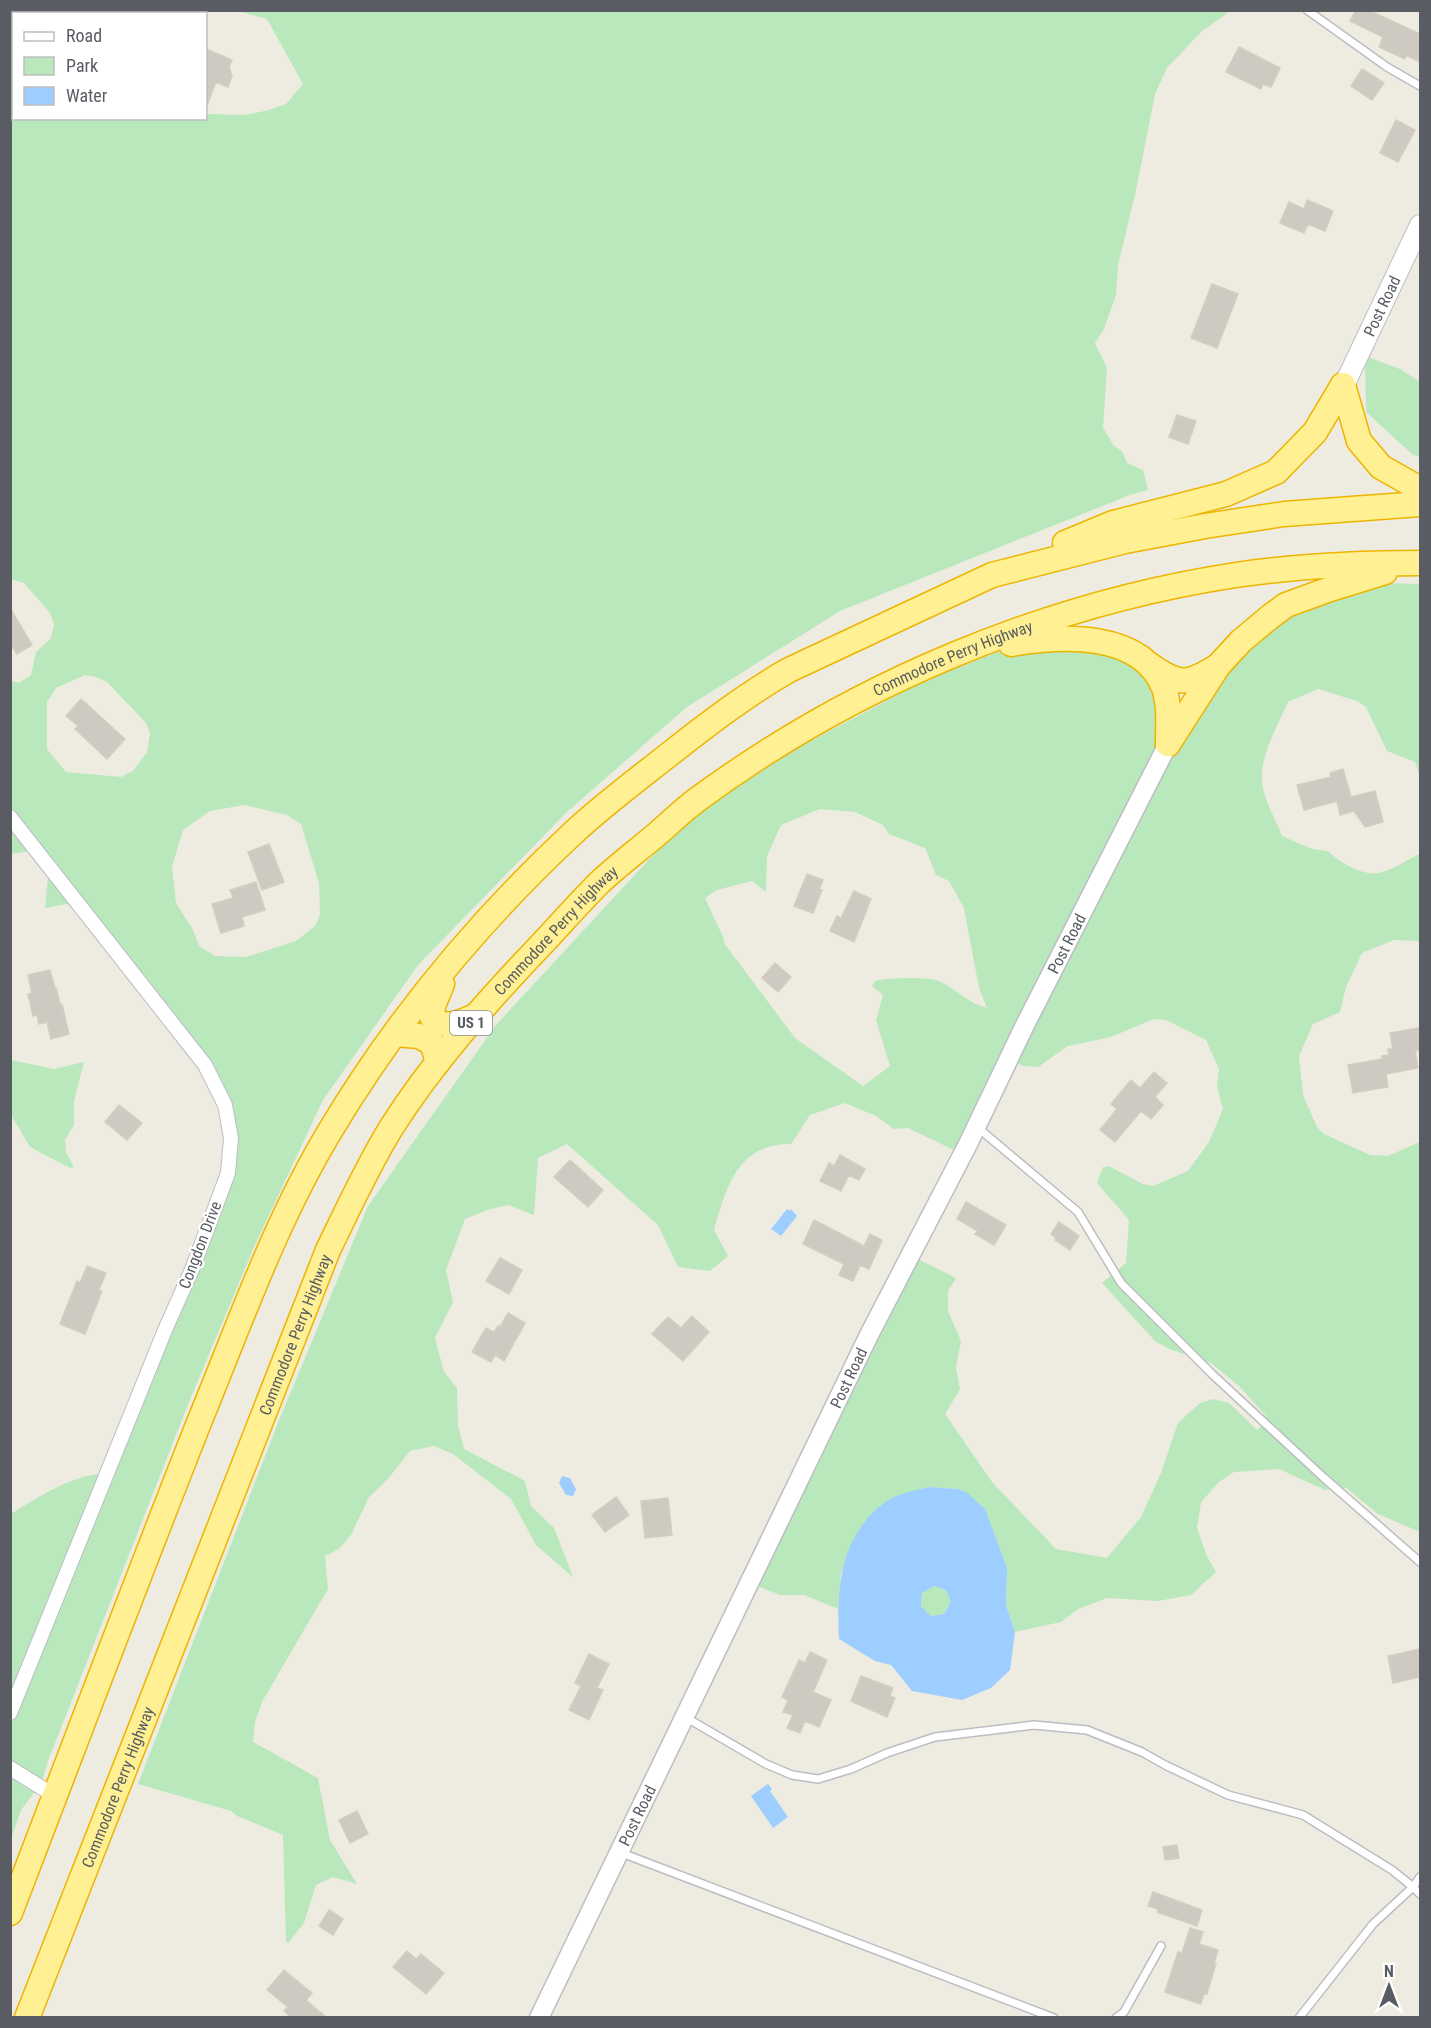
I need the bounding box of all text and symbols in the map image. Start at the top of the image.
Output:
legend [12,12,207,120]
text: Road [66,25,102,46]
text: Park [66,55,98,76]
text: Water [66,85,108,106]
street label: Post Road [1359,273,1404,339]
street label: Commodore Perry Highway [870,616,1035,700]
street label: Commodore Perry Highway [490,861,622,999]
street label: Post Road [1043,910,1090,977]
road number: US 1 [450,1011,492,1035]
street label: Congdon Drive [175,1199,225,1291]
street label: Commodore Perry Highway [255,1251,335,1418]
street label: Post Road [826,1345,871,1411]
street label: Commodore Perry Highway [77,1704,158,1870]
street label: Post Road [614,1782,659,1849]
north arrow [1359,1956,1419,2016]
text: N [1384,1962,1394,1981]

